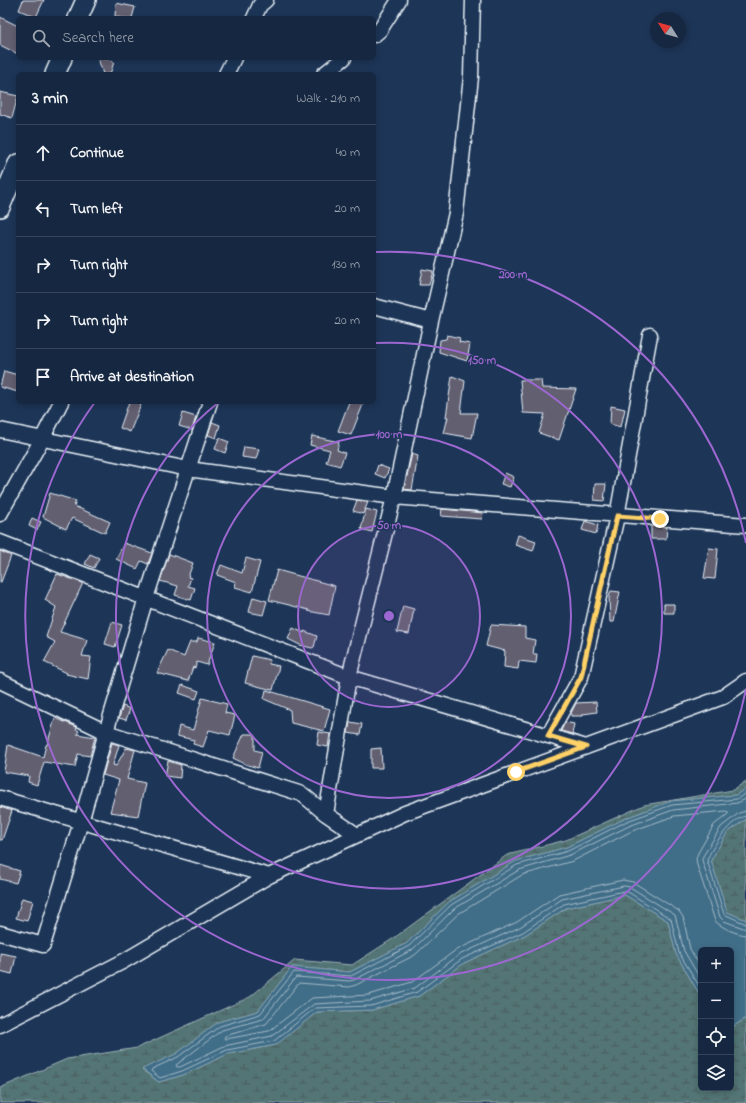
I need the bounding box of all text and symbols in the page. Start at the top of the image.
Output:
north arrow [650,12,686,48]
search box [16,16,376,60]
icon: search [30,27,52,49]
text: Search here [62,27,134,49]
text: 3 min [32,86,68,111]
text: Walk · 210 m [296,89,360,108]
icon: ahead [32,142,54,164]
text: Continue [70,142,124,164]
text: 40 m [336,143,360,162]
icon: left [32,198,54,220]
text: Turn left [70,198,123,220]
text: 20 m [335,199,360,218]
icon: right [32,254,54,276]
text: Turn right [70,254,128,276]
text: 130 m [332,255,360,274]
text: 200 m [498,266,528,284]
icon: right [32,310,54,332]
text: Turn right [70,310,128,332]
text: 20 m [335,311,360,330]
text: 150 m [468,352,497,370]
icon: arrive [32,366,54,388]
text: Arrive at destination [70,366,194,388]
text: 100 m [376,426,403,444]
route end [651,510,669,528]
text: 50 m [377,517,402,535]
centre of rings [382,609,396,623]
route start [507,763,525,781]
map controls [698,947,734,1091]
button: + [698,947,734,983]
button: − [698,983,734,1019]
button: locate [698,1019,734,1055]
button: layers [698,1055,734,1091]

